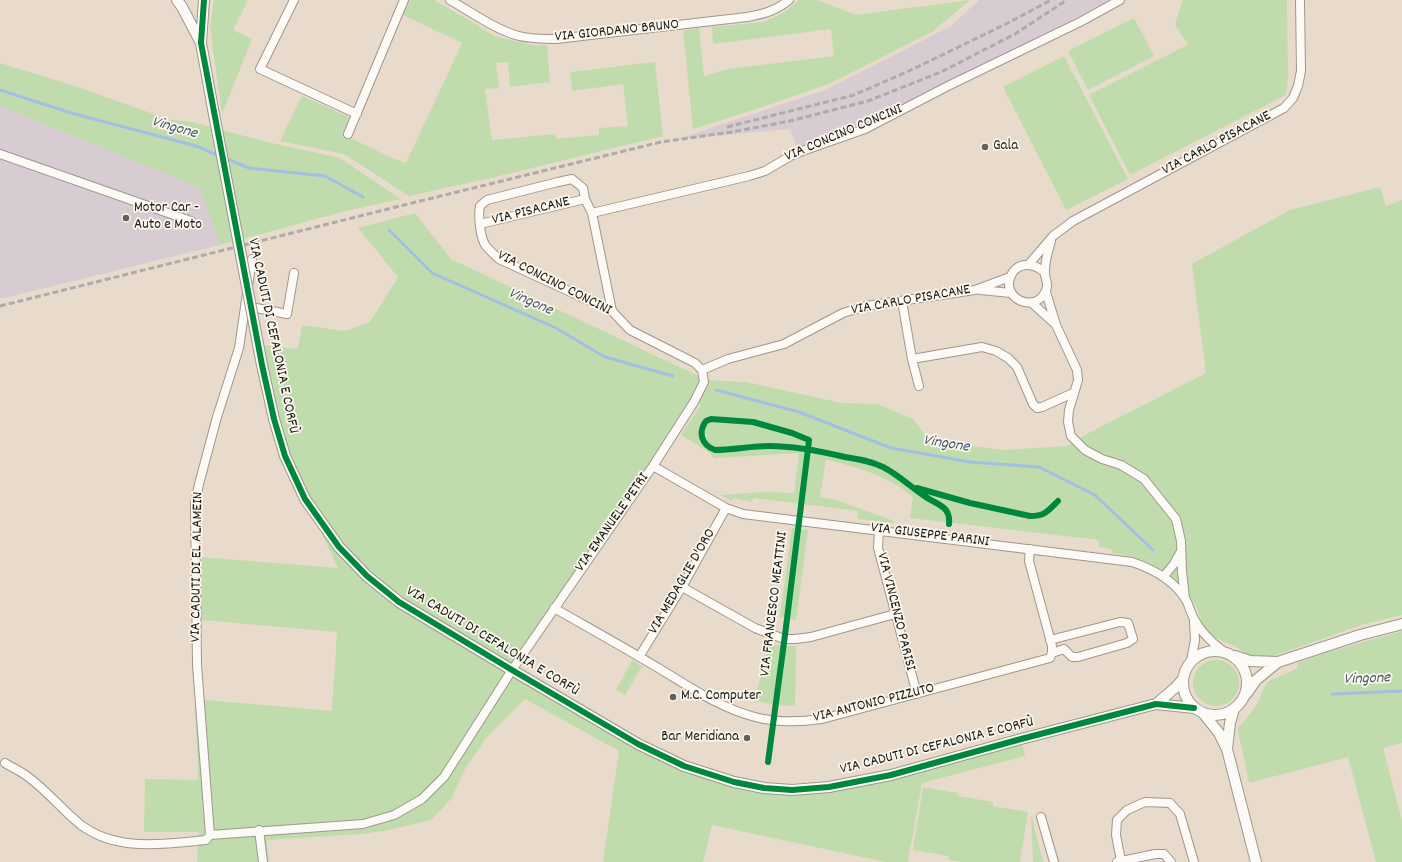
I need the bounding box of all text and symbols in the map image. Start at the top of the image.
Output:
street label: VIA GIORDANO BRUNO [554,17,680,47]
street label: VIA CONCINO CONCINI [782,101,906,167]
street label: VIA CARLO PISACANE [1160,108,1274,180]
water label: Vingone [149,113,199,145]
place label: Gala [993,138,1018,156]
marker: Gala [980,142,990,152]
street label: VIA PISACANE [490,194,572,230]
place label: Motor Car - Auto e Moto [134,200,202,235]
marker: Motor Car - Auto e Moto [121,213,131,223]
street label: VIA CADUTI DI CEFALONIA E CORFÙ [243,237,301,435]
street label: VIA CONCINO CONCINI [494,247,614,321]
street label: VIA CARLO PISACANE [850,282,972,320]
water label: Vingone [505,285,555,321]
water label: Vingone [921,432,971,458]
street label: VIA EMANUELE PETRI [572,470,654,576]
street label: VIA CADUTI DI EL ALAMEIN [188,492,208,642]
street label: VIA GIUSEPPE PARINI [870,520,990,552]
street label: VIA MEDAGLIE D'ORO [645,526,721,638]
street label: VIA FRANCESCO MEATTINI [757,531,793,677]
street label: VIA VINCENZO PARISI [872,551,918,673]
street label: VIA CADUTI DI CEFALONIA E CORFÙ [402,583,582,701]
water label: Vingone [1343,670,1391,690]
street label: VIA ANTONIO PIZZUTO [812,680,936,728]
place label: M.C. Computer [681,688,761,706]
marker: M.C. Computer [668,692,678,702]
street label: VIA CADUTI DI CEFALONIA E CORFÙ [839,714,1035,780]
place label: Bar Meridiana [661,729,739,747]
marker: Bar Meridiana [742,733,752,743]

